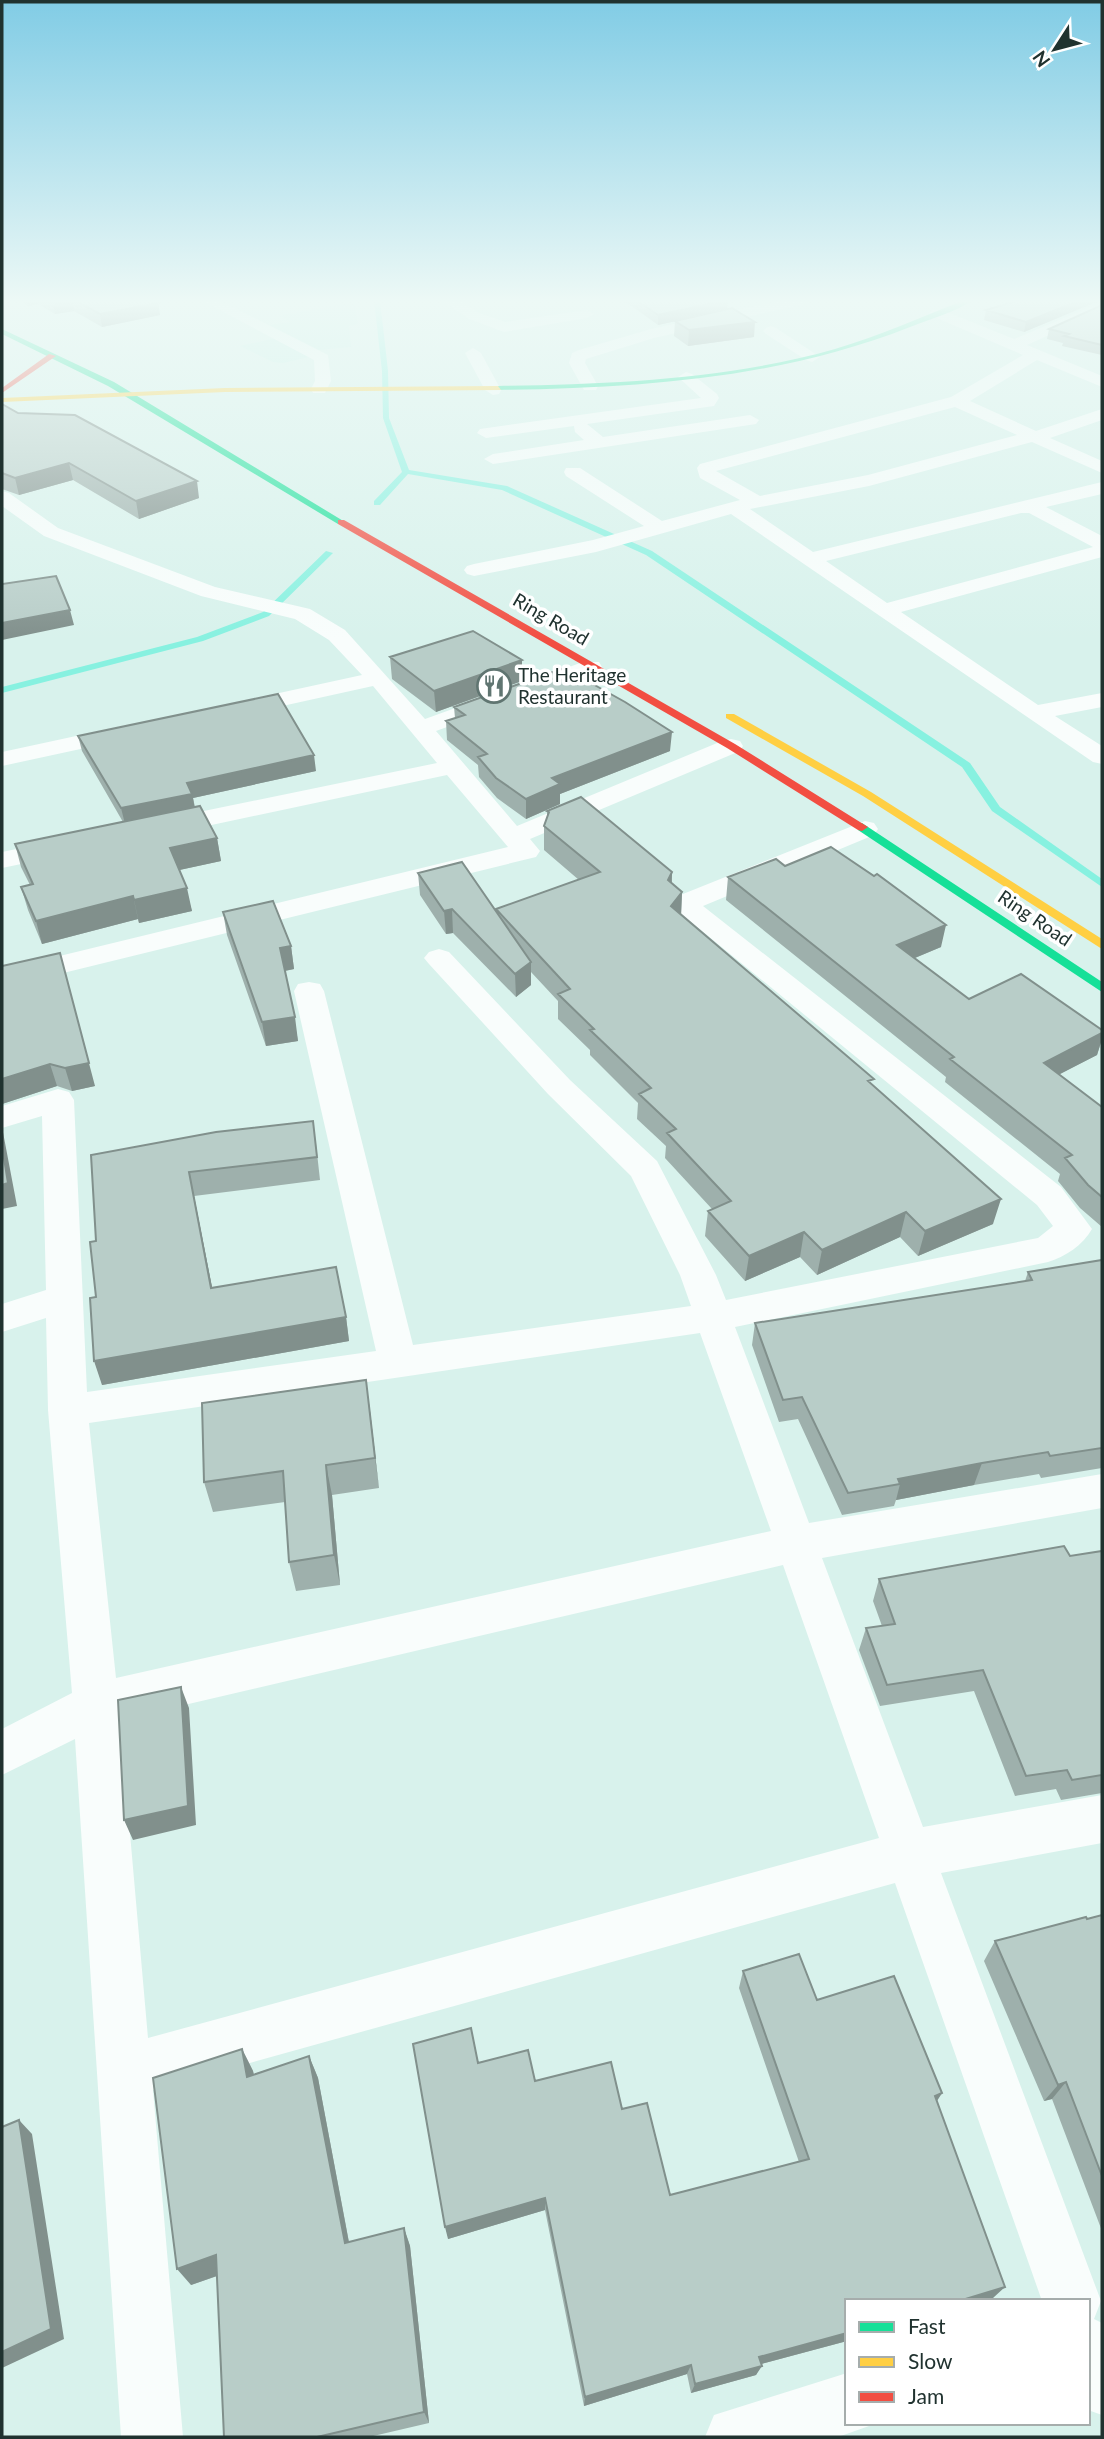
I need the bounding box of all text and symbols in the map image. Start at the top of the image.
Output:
north arrow [1020,14,1090,84]
text: N [1027,47,1054,72]
street label: Ring Road [509,588,593,649]
place label: The Heritage Restaurant [518,663,626,708]
restaurant icon: The Heritage Restaurant [475,667,513,705]
street label: Ring Road [994,885,1076,951]
legend [845,2299,1090,2425]
text: Fast [908,2313,946,2338]
text: Slow [908,2348,953,2373]
text: Jam [908,2383,944,2408]

